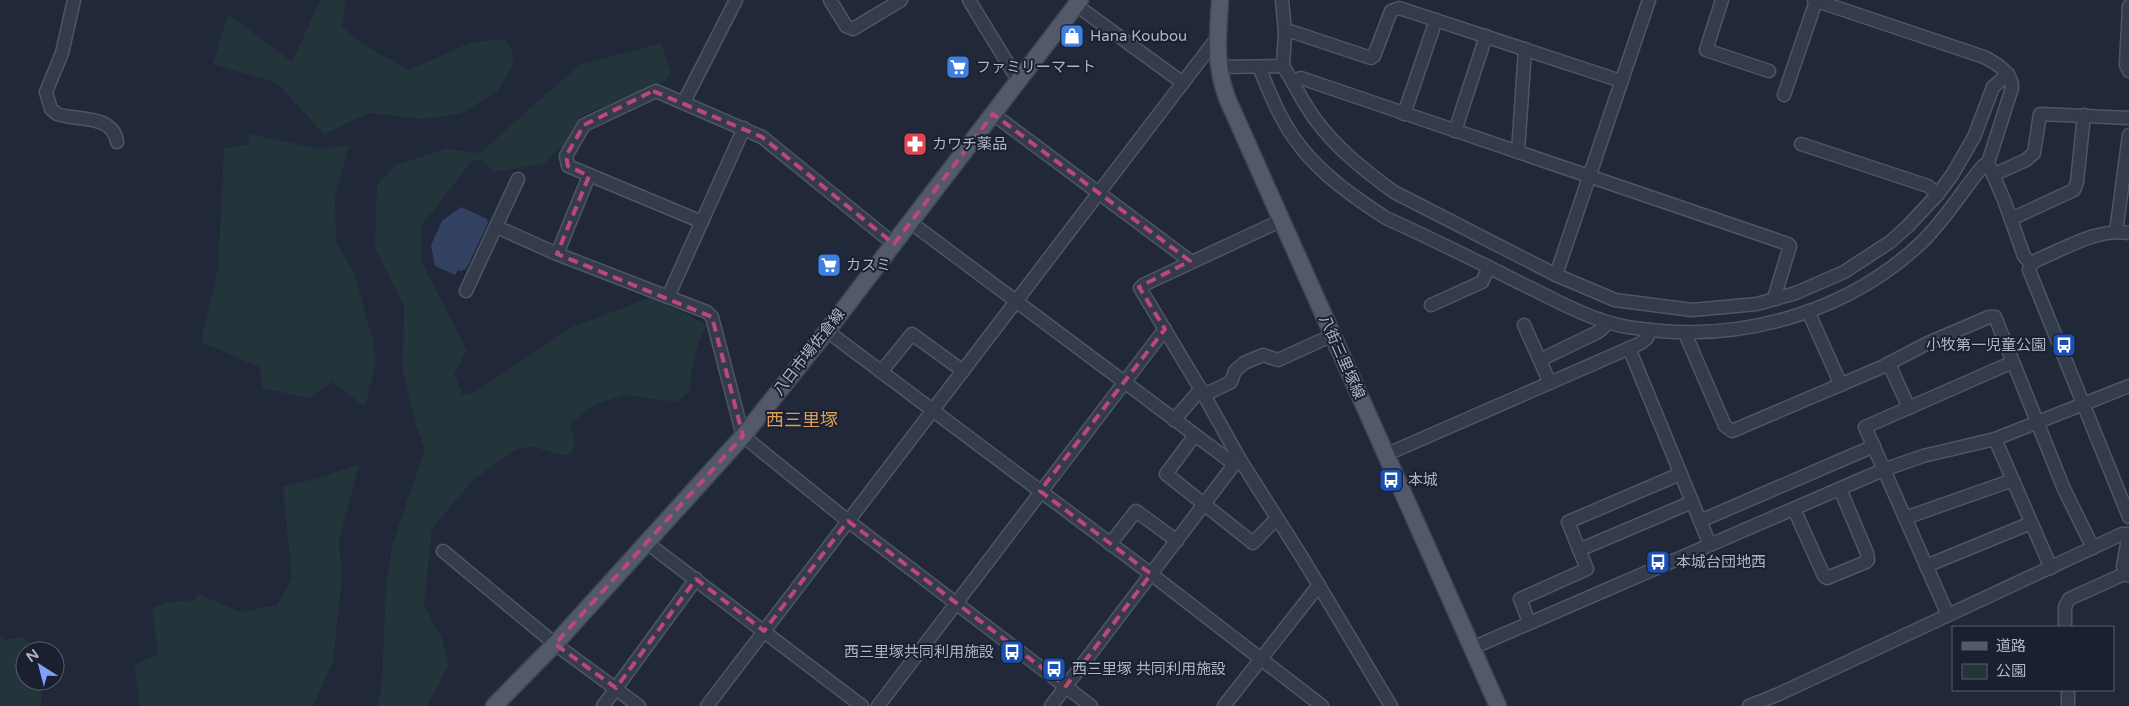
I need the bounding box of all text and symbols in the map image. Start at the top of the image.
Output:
shop icon: Hana Koubou [1059,23,1085,49]
place label: Hana Koubou [1090,27,1187,45]
supermarket icon: ファミリーマート [945,54,971,80]
place label: ファミリーマート [976,58,1096,76]
pharmacy icon: カワチ薬品 [902,131,928,157]
place label: カワチ薬品 [932,135,1007,153]
supermarket icon: カスミ [816,252,842,278]
place label: カスミ [846,256,891,274]
street label: 八日市場佐倉線 [770,305,848,399]
street label: 八街三里塚線 [1315,312,1369,402]
bus stop icon: 小牧第一児童公園 [2051,332,2077,358]
place label: 小牧第一児童公園 [1926,336,2046,354]
district label: 西三里塚 [766,409,838,431]
bus stop icon: 本城 [1378,467,1404,493]
place label: 本城 [1408,471,1438,489]
bus stop icon: 本城台団地西 [1645,549,1671,575]
place label: 本城台団地西 [1676,553,1766,571]
legend [1952,626,2114,691]
text: 道路 [1996,637,2026,655]
bus stop icon: 西三里塚共同利用施設 [999,639,1025,665]
north arrow [15,641,65,691]
place label: 西三里塚共同利用施設 [844,643,994,661]
text: N [23,646,42,666]
bus stop icon: 西三里塚 共同利用施設 [1041,656,1067,682]
place label: 西三里塚 共同利用施設 [1072,660,1226,678]
text: 公園 [1996,662,2026,680]

